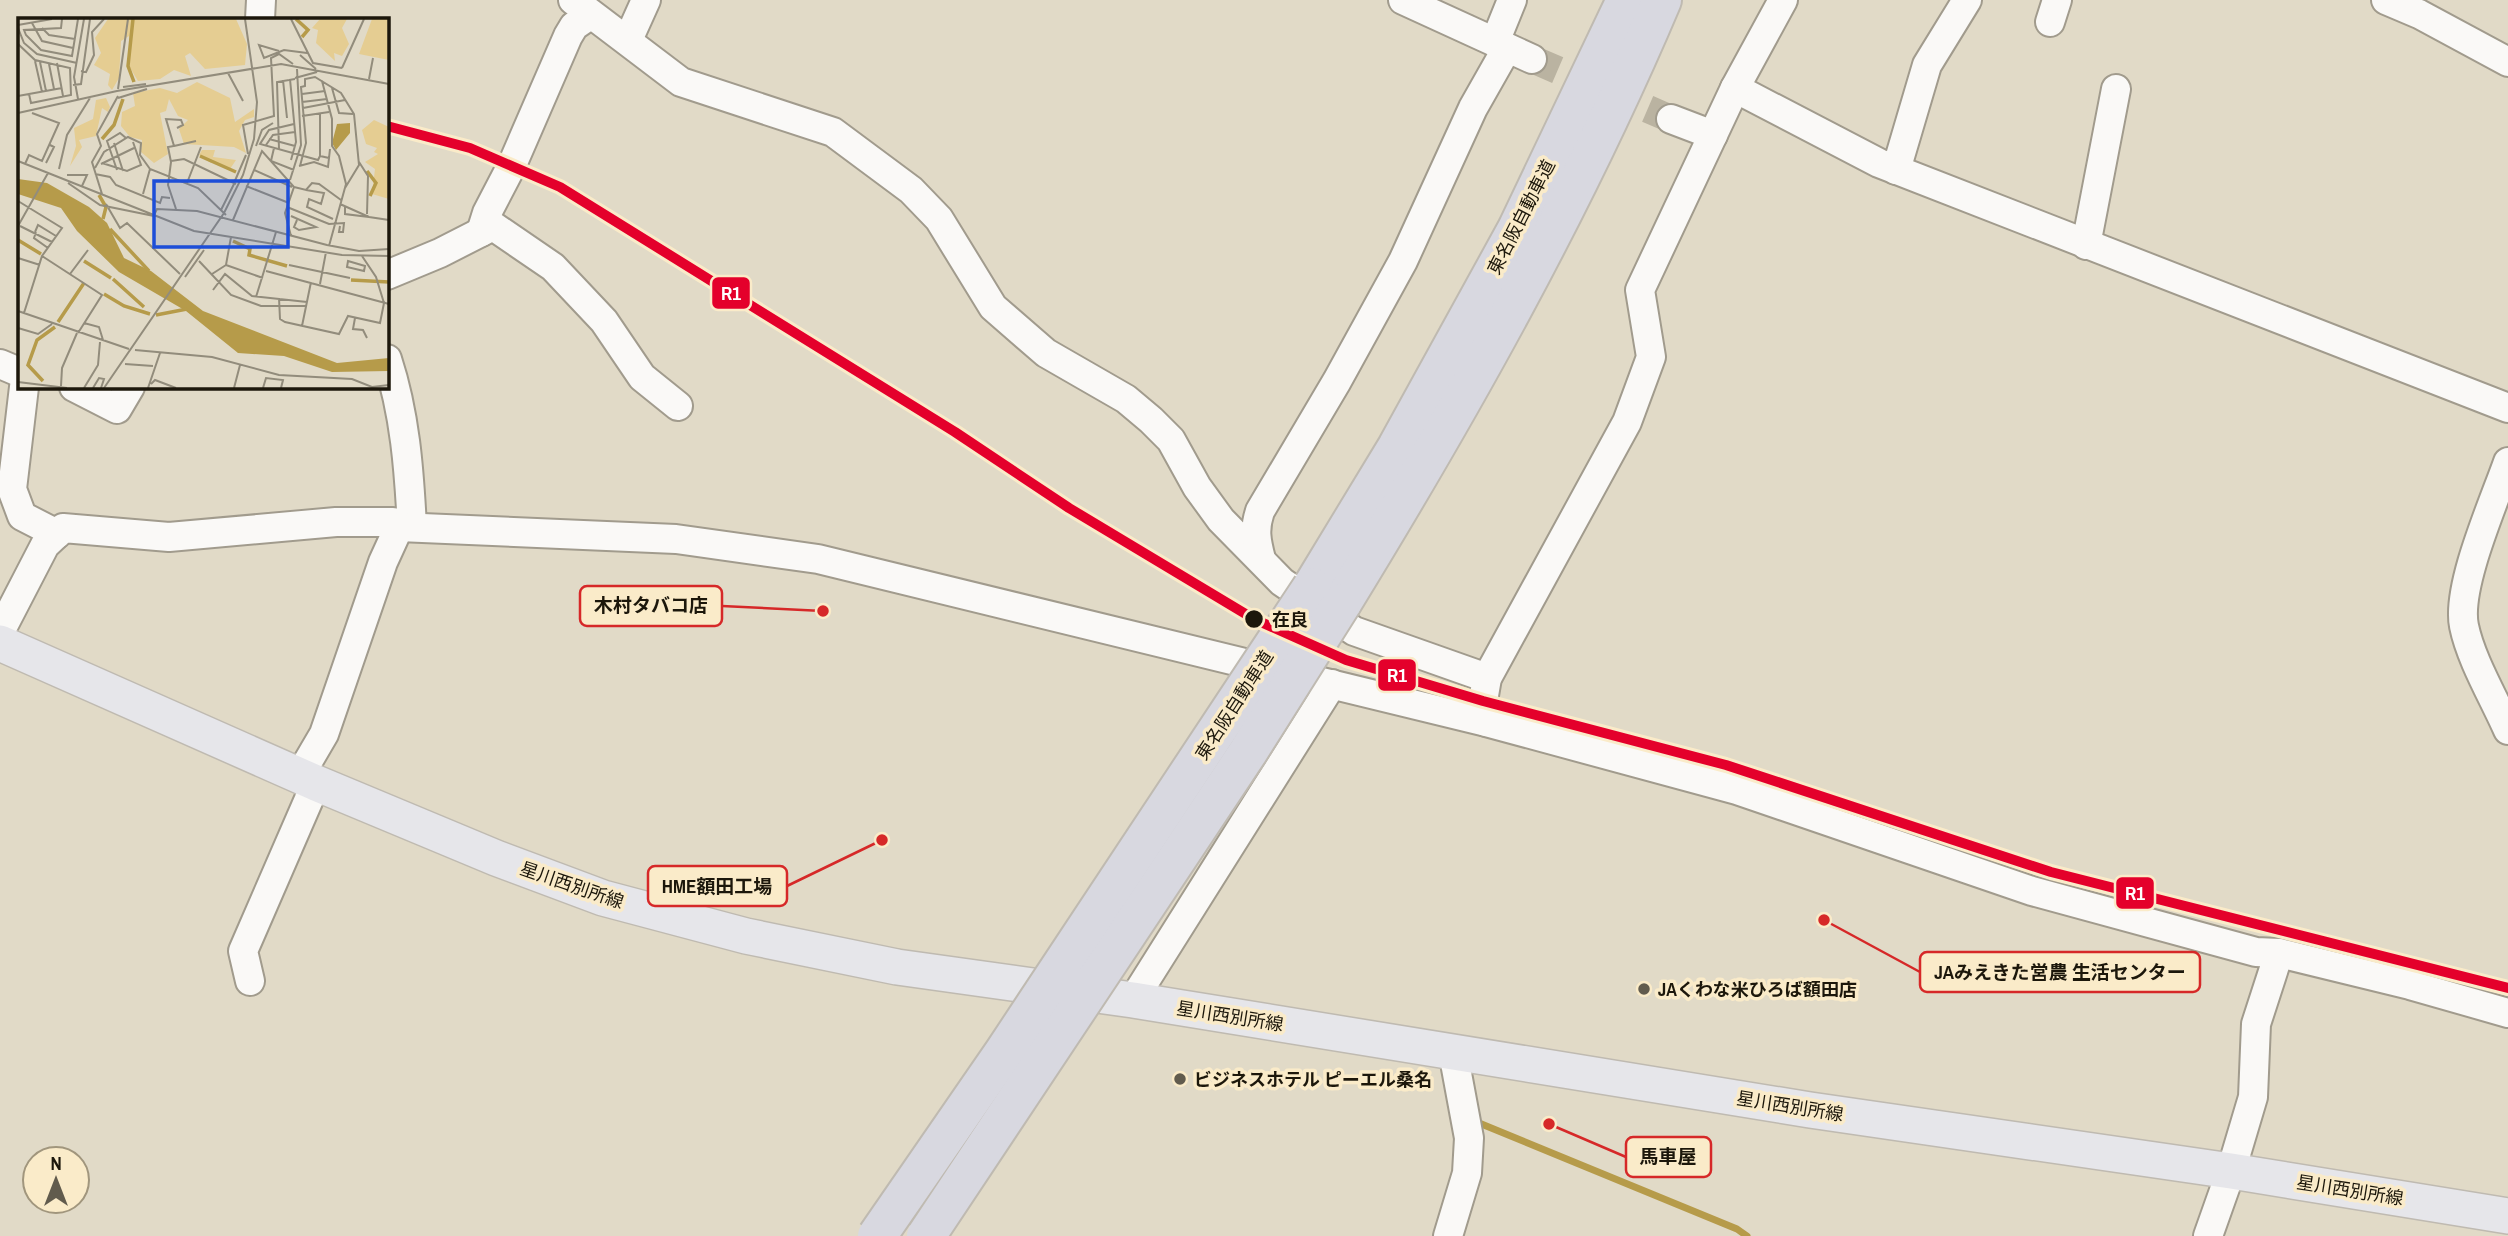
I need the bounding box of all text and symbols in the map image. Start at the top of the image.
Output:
inset map [18,18,388,388]
street label: 東名阪自動車道 [1481,155,1561,279]
line badge: R1 [711,276,751,310]
text: R1 [721,280,741,306]
callout: 木村タバコ店 [580,586,722,626]
text: 木村タバコ店 [594,592,708,618]
place label: 在良 [1272,607,1308,632]
marker: 在良 [1243,608,1265,630]
street label: 東名阪自動車道 [1189,645,1279,765]
line badge: R1 [1377,658,1417,692]
text: R1 [1387,662,1407,688]
street label: 星川西別所線 [517,856,627,914]
callout: HME額田工場 [648,866,787,906]
text: HME額田工場 [662,873,772,899]
line badge: R1 [2115,876,2155,910]
text: R1 [2125,880,2145,906]
callout: JAみえきた営農 生活センター [1920,952,2200,992]
text: JAみえきた営農 生活センター [1934,959,2186,985]
place label: JAくわな米ひろば額田店 [1658,977,1857,1002]
marker: JAくわな米ひろば額田店 [1636,981,1652,997]
street label: 星川西別所線 [1175,995,1285,1037]
place label: ビジネスホテル ピーエル桑名 [1194,1067,1432,1092]
marker: ビジネスホテル ピーエル桑名 [1172,1071,1188,1087]
street label: 星川西別所線 [1735,1085,1845,1127]
callout: 馬車屋 [1626,1137,1711,1177]
text: 馬車屋 [1639,1143,1697,1169]
north arrow [21,1145,91,1215]
text: N [50,1150,62,1176]
street label: 星川西別所線 [2295,1169,2405,1211]

